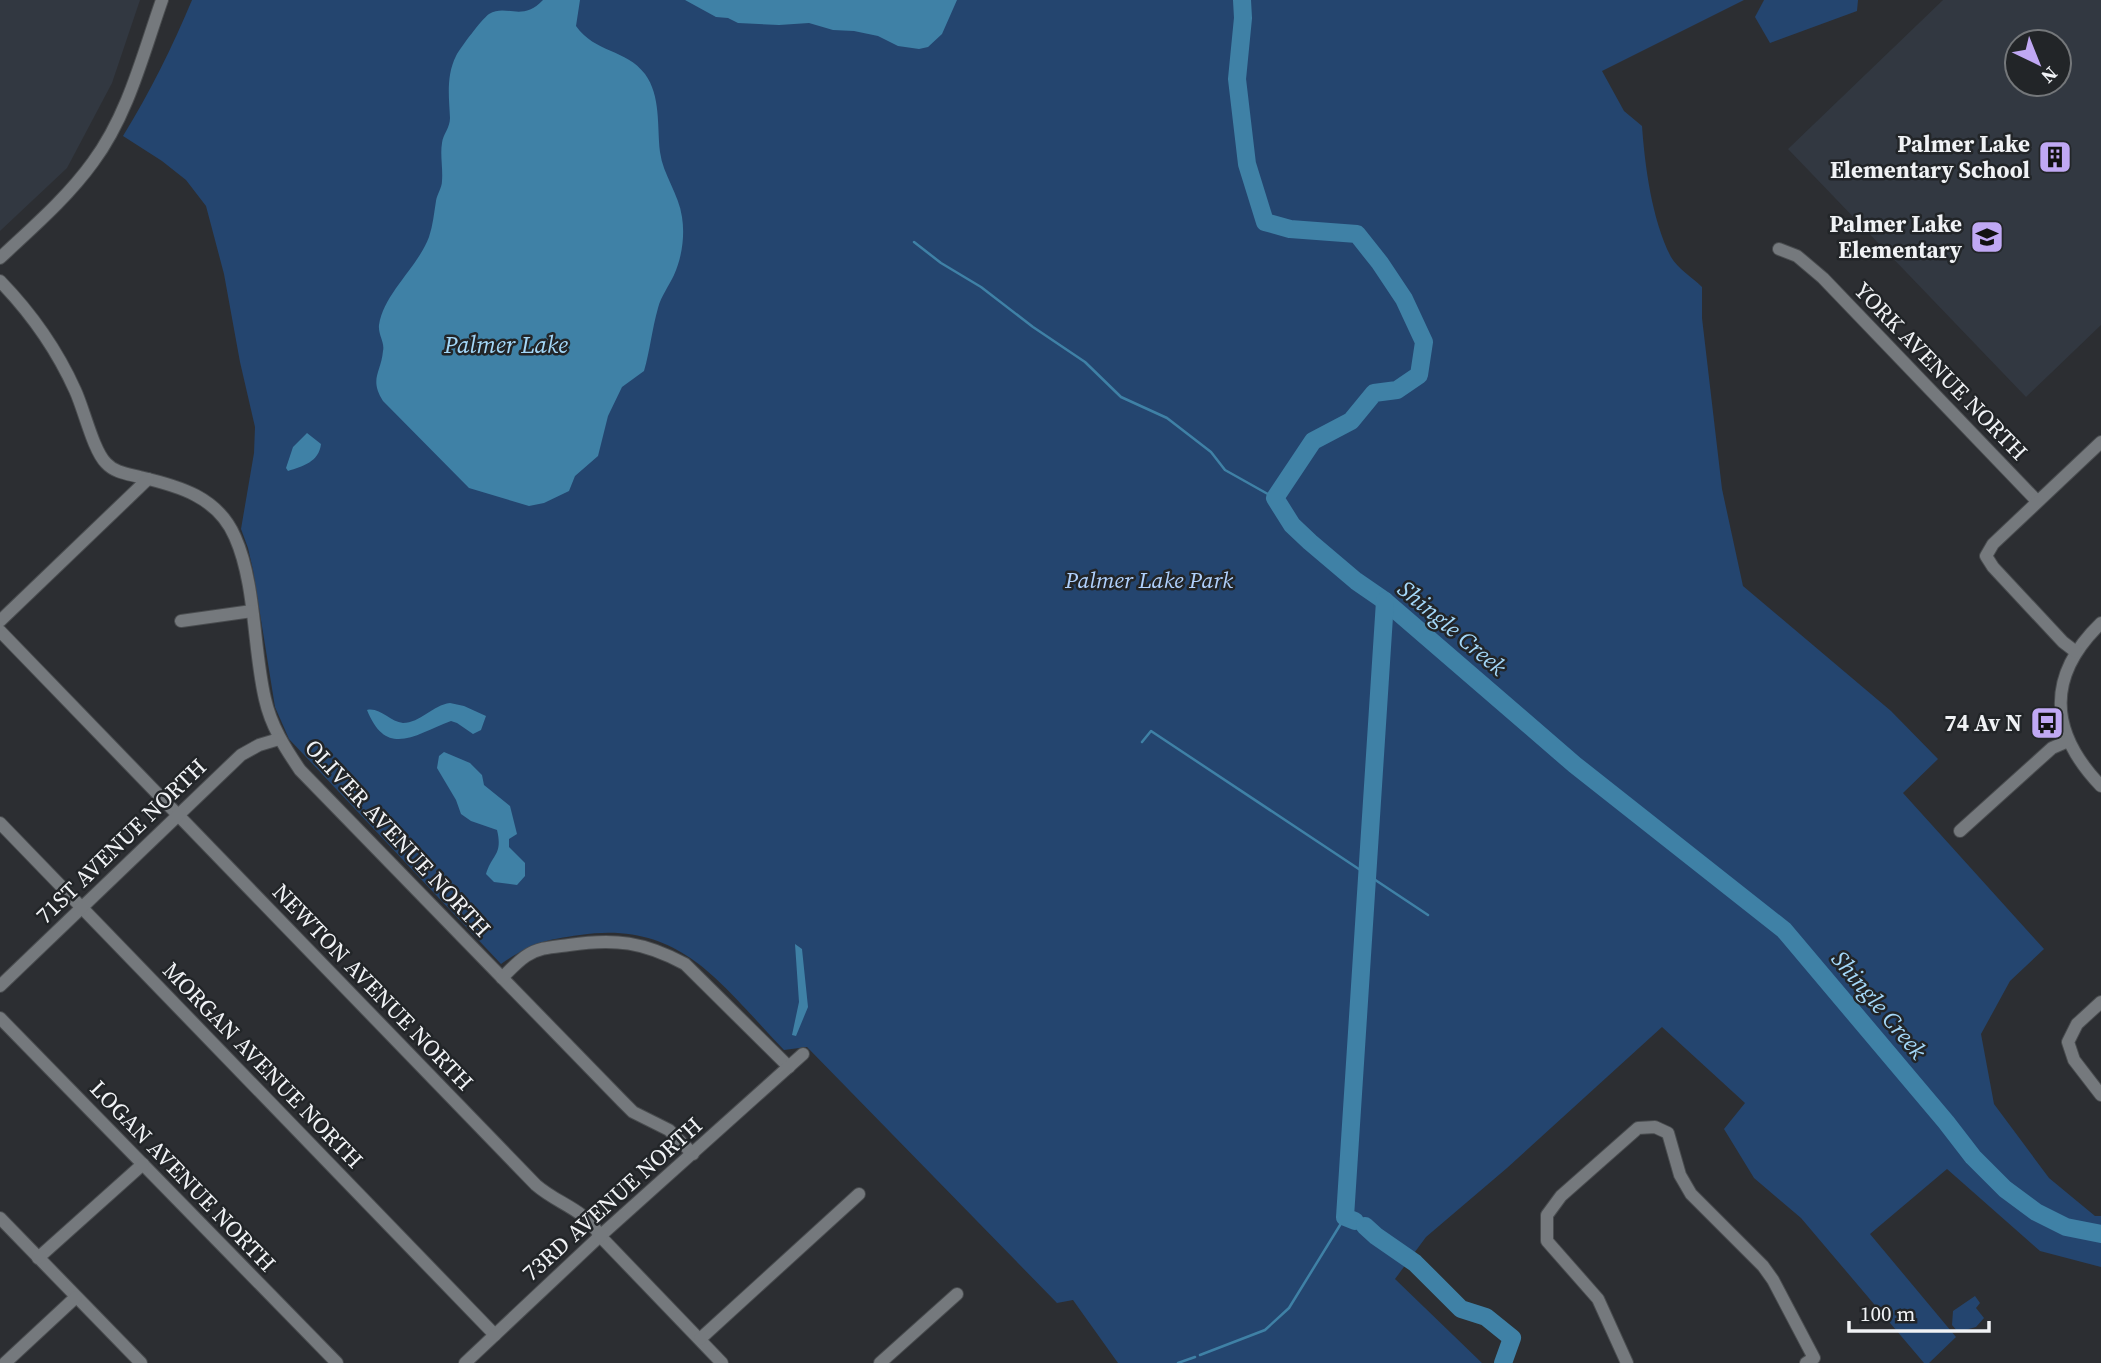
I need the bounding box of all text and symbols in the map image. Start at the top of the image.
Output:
north arrow [2003,28,2073,98]
text: N [2036,61,2064,90]
place label: Palmer Lake Elementary School [1830,128,2030,186]
building icon: Palmer Lake Elementary School [2036,138,2074,176]
place label: Palmer Lake Elementary [1829,208,1963,266]
school or university icon: Palmer Lake Elementary [1968,218,2006,256]
street label: YORK AVENUE NORTH [1847,275,2035,467]
water label: Palmer Lake [443,328,568,361]
park label: Palmer Lake Park [1064,564,1233,596]
water label: Shingle Creek [1391,572,1514,683]
bus stop icon: 74 Av N [2028,704,2066,742]
place label: 74 Av N [1944,707,2022,739]
street label: OLIVER AVENUE NORTH [298,732,498,944]
street label: 71ST AVENUE NORTH [29,751,213,931]
street label: NEWTON AVENUE NORTH [265,876,481,1098]
water label: Shingle Creek [1824,943,1935,1067]
street label: MORGAN AVENUE NORTH [156,955,370,1175]
street label: LOGAN AVENUE NORTH [83,1073,283,1279]
street label: 73RD AVENUE NORTH [515,1109,709,1289]
scale bar [1849,1290,1989,1334]
text: 100 m [1860,1299,1915,1328]

